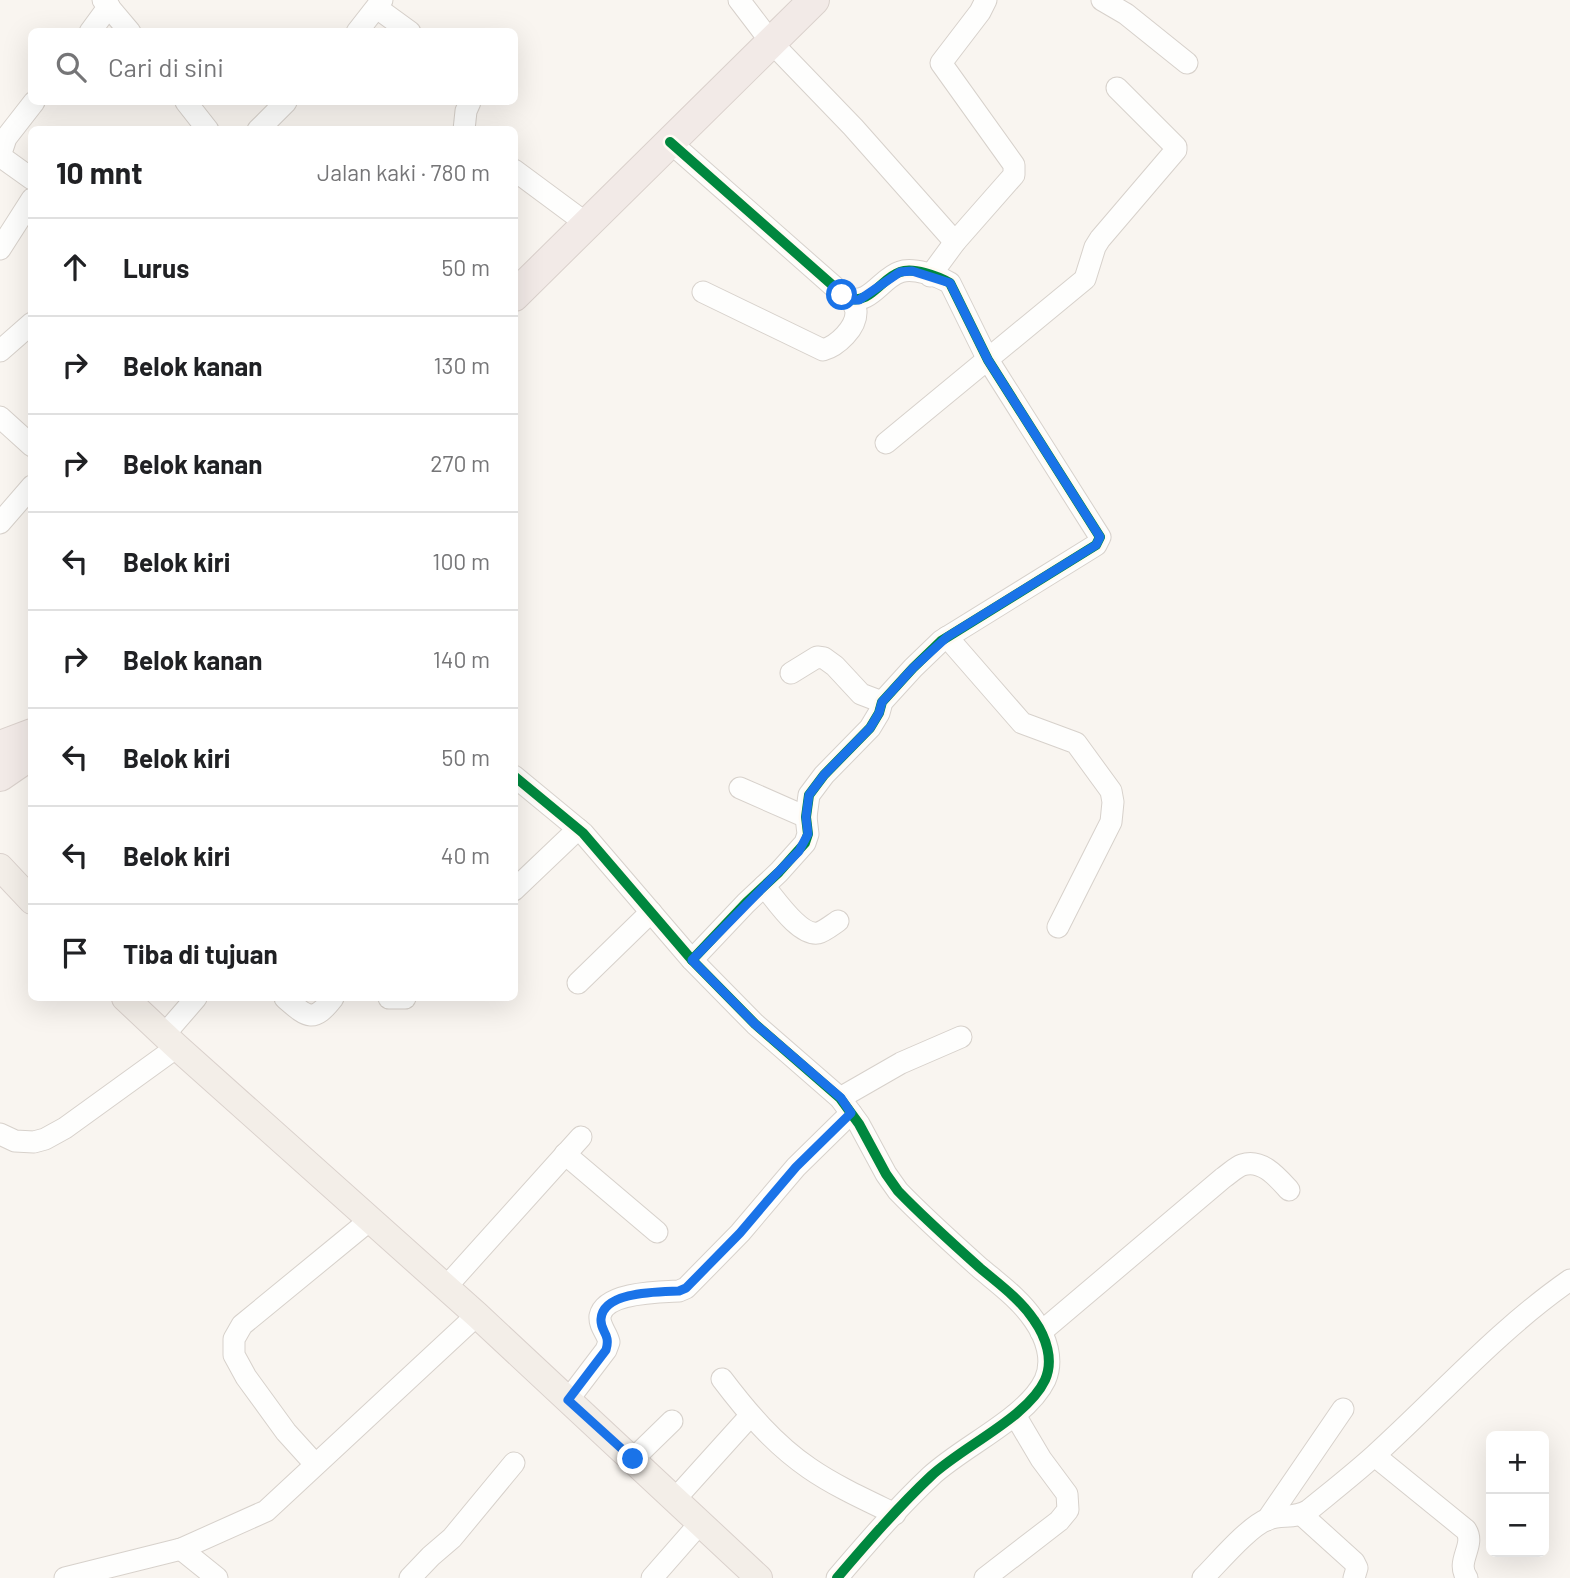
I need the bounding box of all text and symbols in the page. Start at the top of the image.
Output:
search box [28,28,518,105]
icon: search [52,48,90,86]
text: Cari di sini [108,51,224,82]
text: 10 mnt [56,154,143,190]
text: Jalan kaki · 780 m [317,158,490,186]
icon: ahead [56,248,94,286]
text: Lurus [123,252,189,283]
text: 50 m [442,253,490,281]
route start [826,279,857,310]
icon: right [56,346,94,384]
text: Belok kanan [123,350,262,381]
text: 130 m [433,351,490,379]
icon: right [56,444,94,482]
text: Belok kanan [123,448,262,479]
text: 270 m [430,449,490,477]
icon: left [56,542,94,580]
text: Belok kiri [123,546,230,577]
text: 100 m [432,547,490,575]
icon: right [56,640,94,678]
text: Belok kanan [123,644,262,675]
text: 140 m [433,645,490,673]
icon: left [56,738,94,776]
text: Belok kiri [123,742,230,773]
text: 50 m [442,743,490,771]
icon: left [56,836,94,874]
text: Belok kiri [123,840,230,871]
text: 40 m [441,841,490,869]
icon: arrive [56,934,94,972]
text: Tiba di tujuan [123,938,278,969]
map controls [1486,1431,1549,1557]
button: + [1486,1431,1549,1494]
route end [617,1443,648,1474]
button: − [1486,1494,1549,1557]

